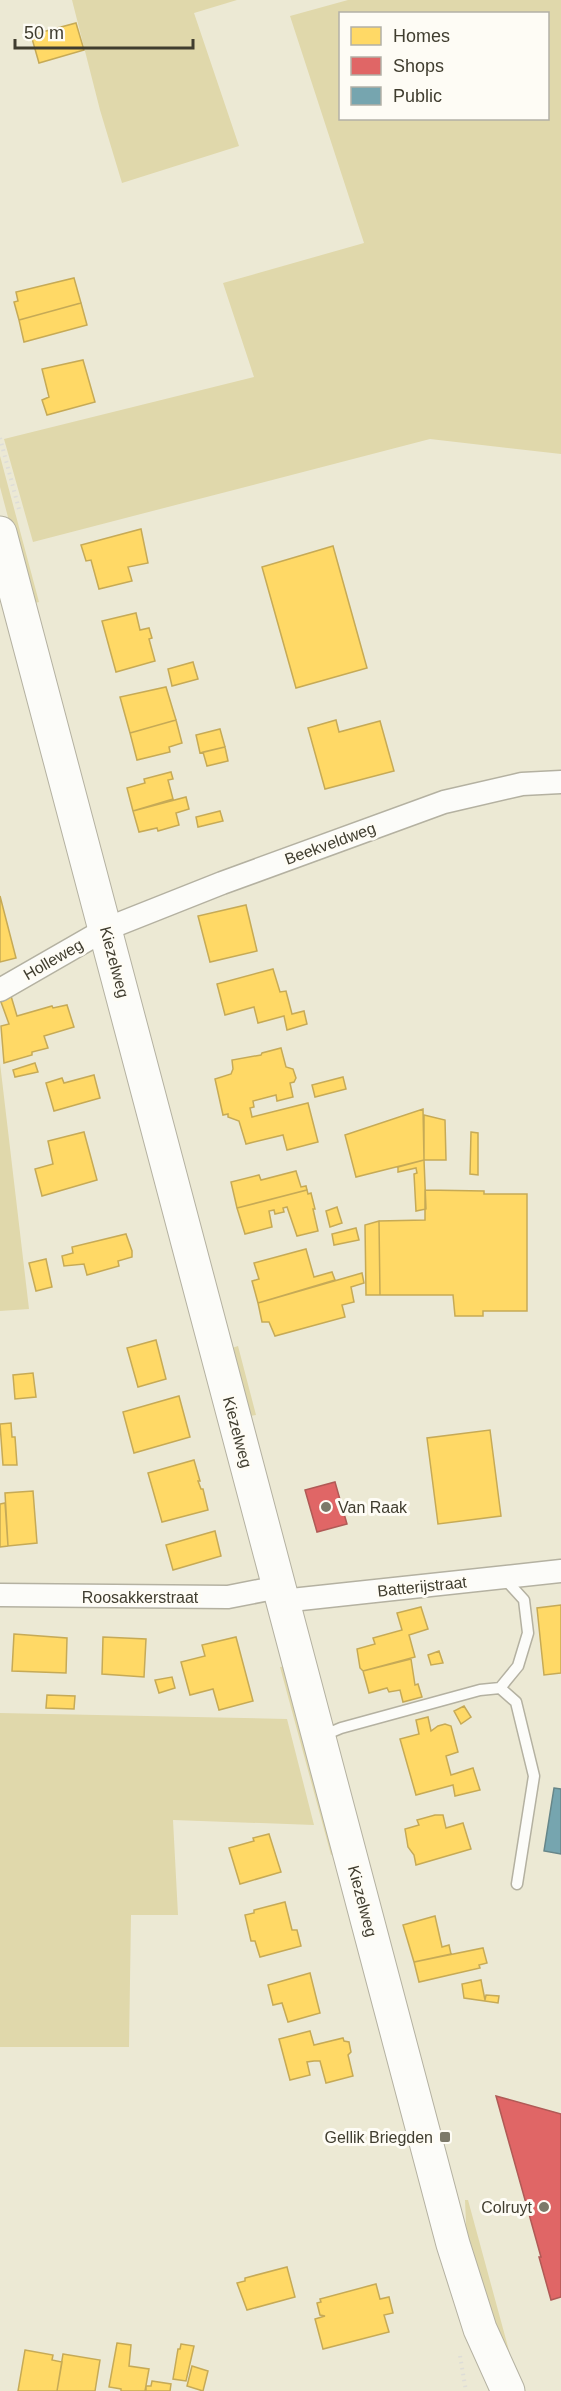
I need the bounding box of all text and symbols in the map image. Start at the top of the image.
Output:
scale bar [15,12,194,50]
legend [339,12,549,120]
text: 50 m [24,23,64,43]
text: Homes [393,26,450,46]
text: Shops [393,56,444,76]
text: Public [393,86,442,106]
street label: Beekveldweg [283,819,378,868]
street label: Kiezelweg [97,925,132,1000]
street label: Holleweg [21,936,86,983]
street label: Kiezelweg [220,1395,255,1470]
place label: Van Raak [338,1499,408,1516]
marker: Van Raak [319,1500,333,1514]
street label: Batterijstraat [377,1573,468,1600]
street label: Roosakkerstraat [82,1589,199,1606]
street label: Kiezelweg [345,1864,380,1939]
place label: Gellik Briegden [325,2129,433,2146]
marker: Gellik Briegden [438,2130,452,2144]
place label: Colruyt [481,2199,533,2216]
marker: Colruyt [537,2200,551,2214]

